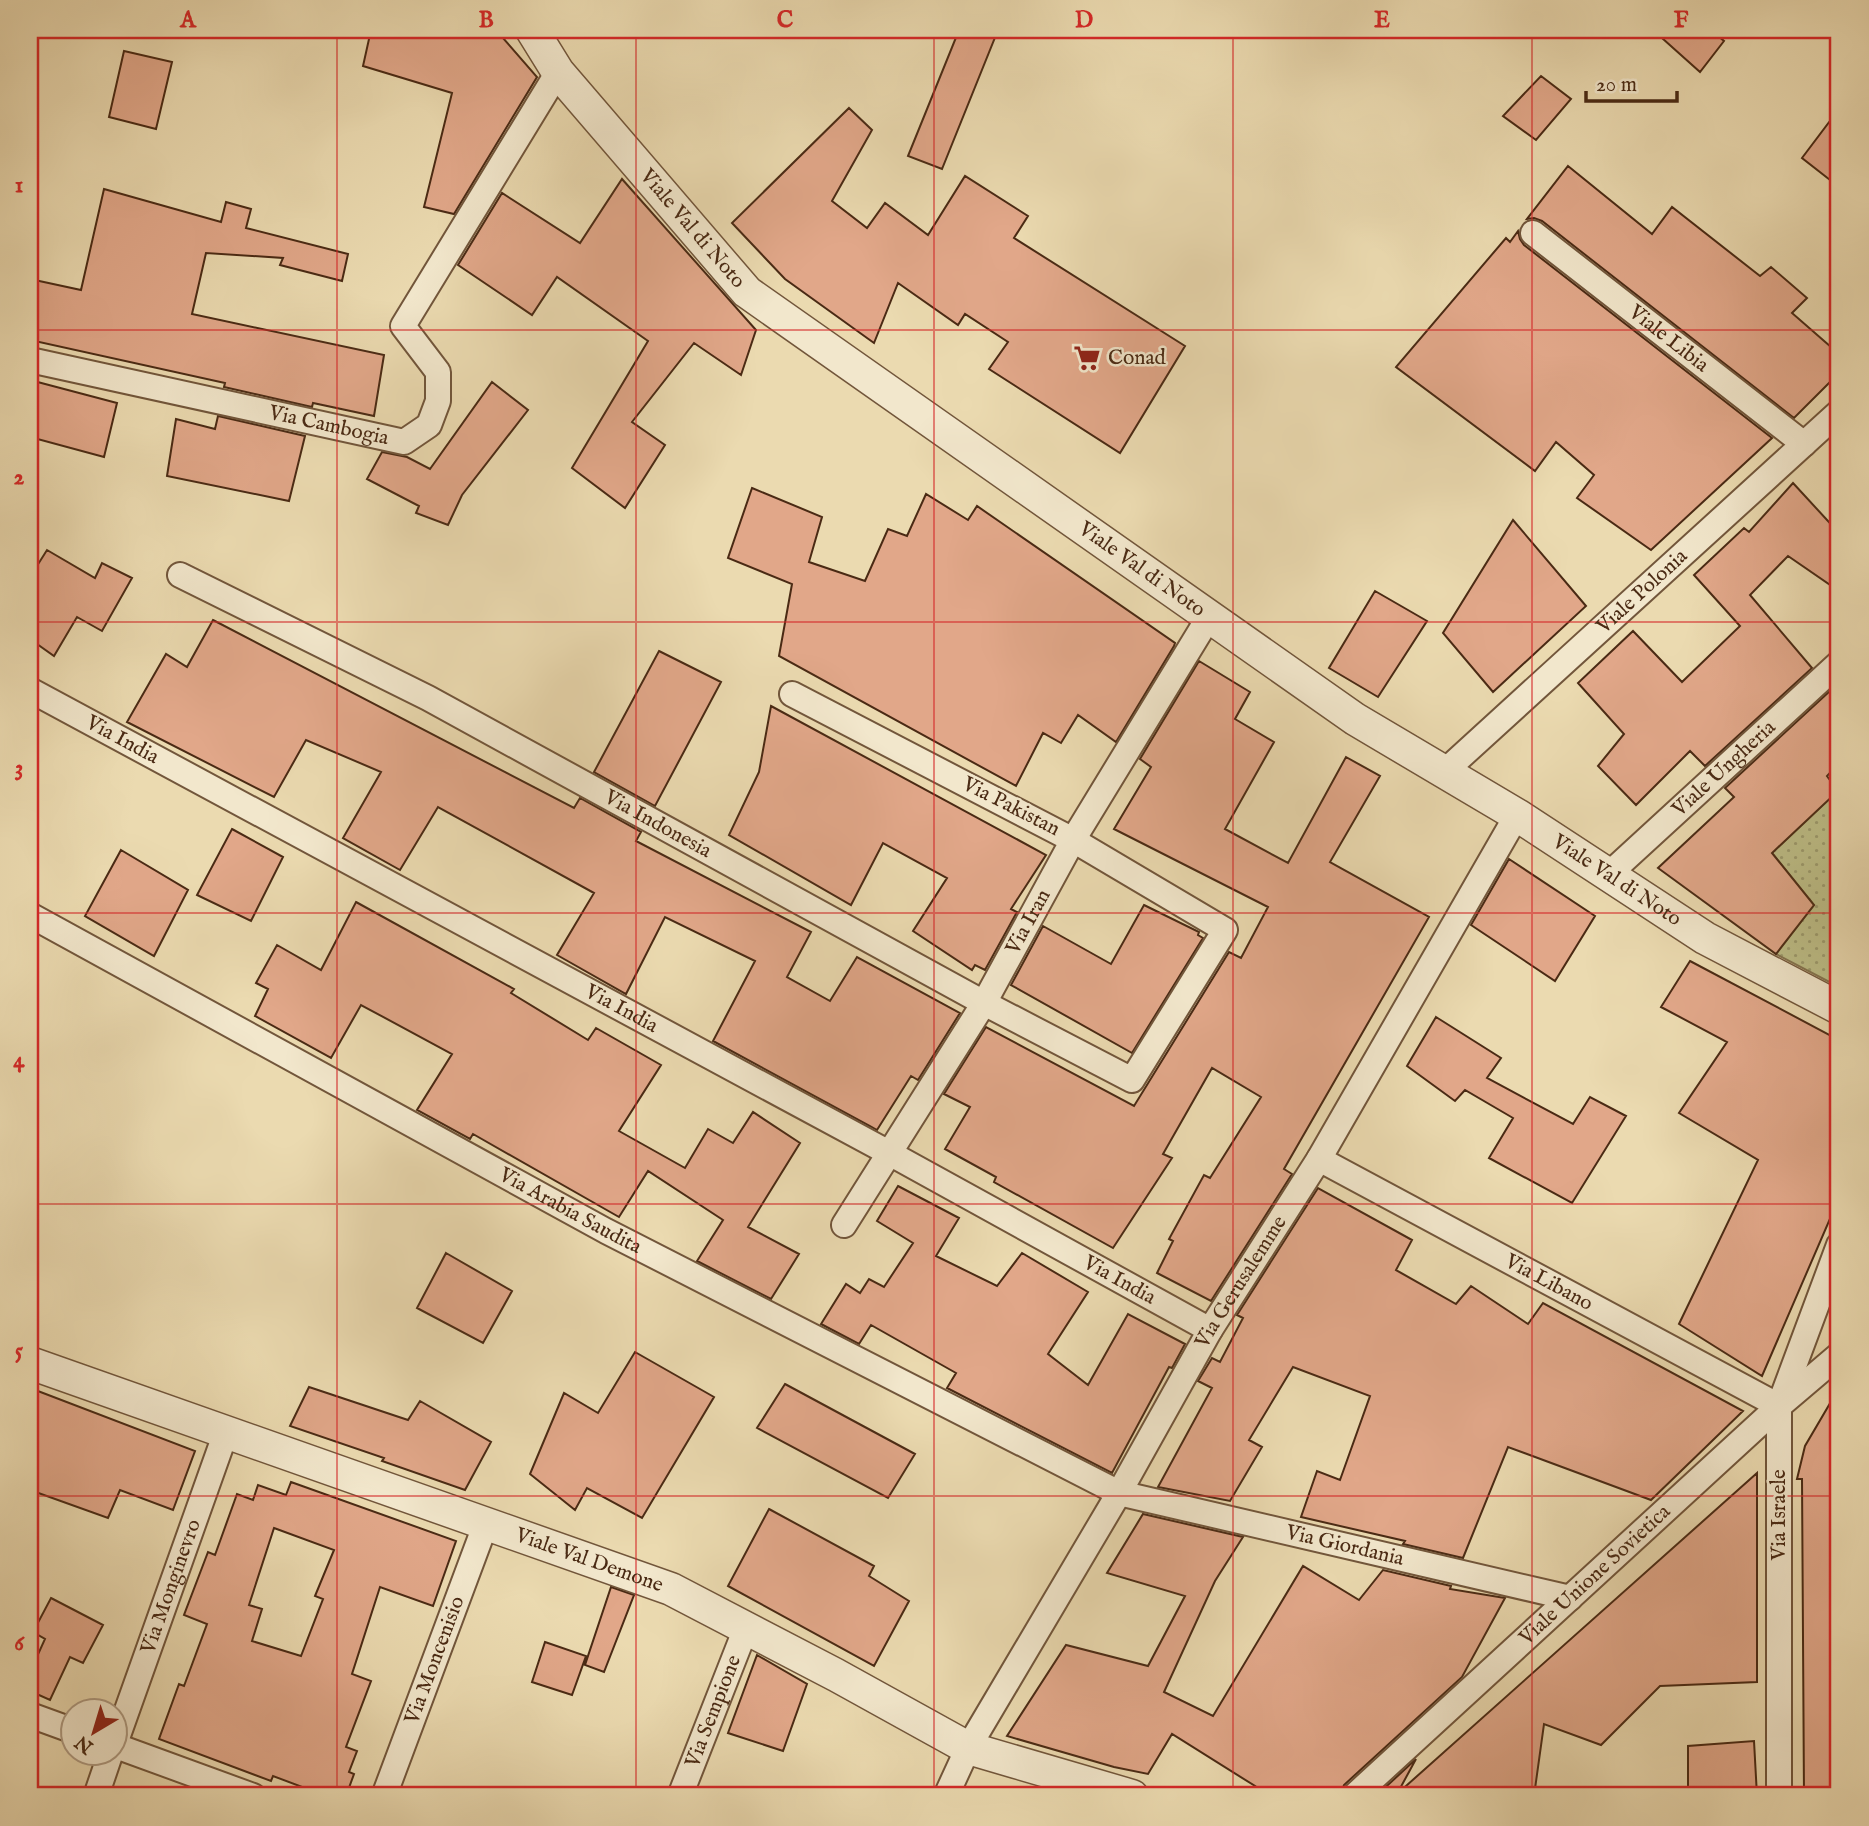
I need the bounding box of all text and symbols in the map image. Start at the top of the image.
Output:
text: A [179,6,197,35]
text: B [478,6,494,35]
text: C [777,6,794,35]
text: D [1075,6,1093,35]
text: E [1374,6,1390,35]
text: F [1674,6,1689,35]
scale bar [1586,60,1676,104]
text: 20 m [1596,72,1637,99]
street label: Viale Val di Noto [633,163,751,294]
text: 1 [15,171,23,200]
street label: Viale Libia [1622,298,1715,379]
supermarket icon: Conad [1072,343,1102,373]
place label: Conad [1108,345,1167,372]
street label: Via Cambogia [265,399,392,452]
text: 2 [14,463,25,492]
street label: Viale Val di Noto [1072,515,1211,623]
street label: Viale Polonia [1590,542,1694,641]
street label: Via India [80,709,164,771]
street label: Viale Ungheria [1666,714,1782,824]
text: 3 [15,754,23,783]
street label: Via Pakistan [957,770,1064,843]
street label: Via Indonesia [598,783,717,865]
street label: Viale Val di Noto [1546,828,1687,932]
street label: Via Iran [999,885,1057,960]
street label: Via India [579,978,664,1040]
text: 4 [13,1046,25,1075]
street label: Via Arabia Saudita [493,1161,647,1261]
street label: Via Gerusalemme [1189,1210,1293,1354]
street label: Via Libano [1499,1247,1598,1317]
street label: Via India [1077,1249,1161,1311]
text: 5 [15,1337,24,1366]
street label: Via Israele [1766,1469,1793,1562]
street label: Viale Unione Sovietica [1513,1498,1677,1652]
street label: Via Monginevro [134,1515,207,1659]
street label: Via Giordania [1282,1519,1408,1573]
street label: Viale Val Demone [511,1521,667,1599]
street label: Via Moncenisio [398,1592,471,1729]
text: 6 [14,1629,25,1658]
street label: Via Sempione [679,1651,748,1772]
north arrow [60,1696,130,1766]
text: N [70,1729,99,1759]

